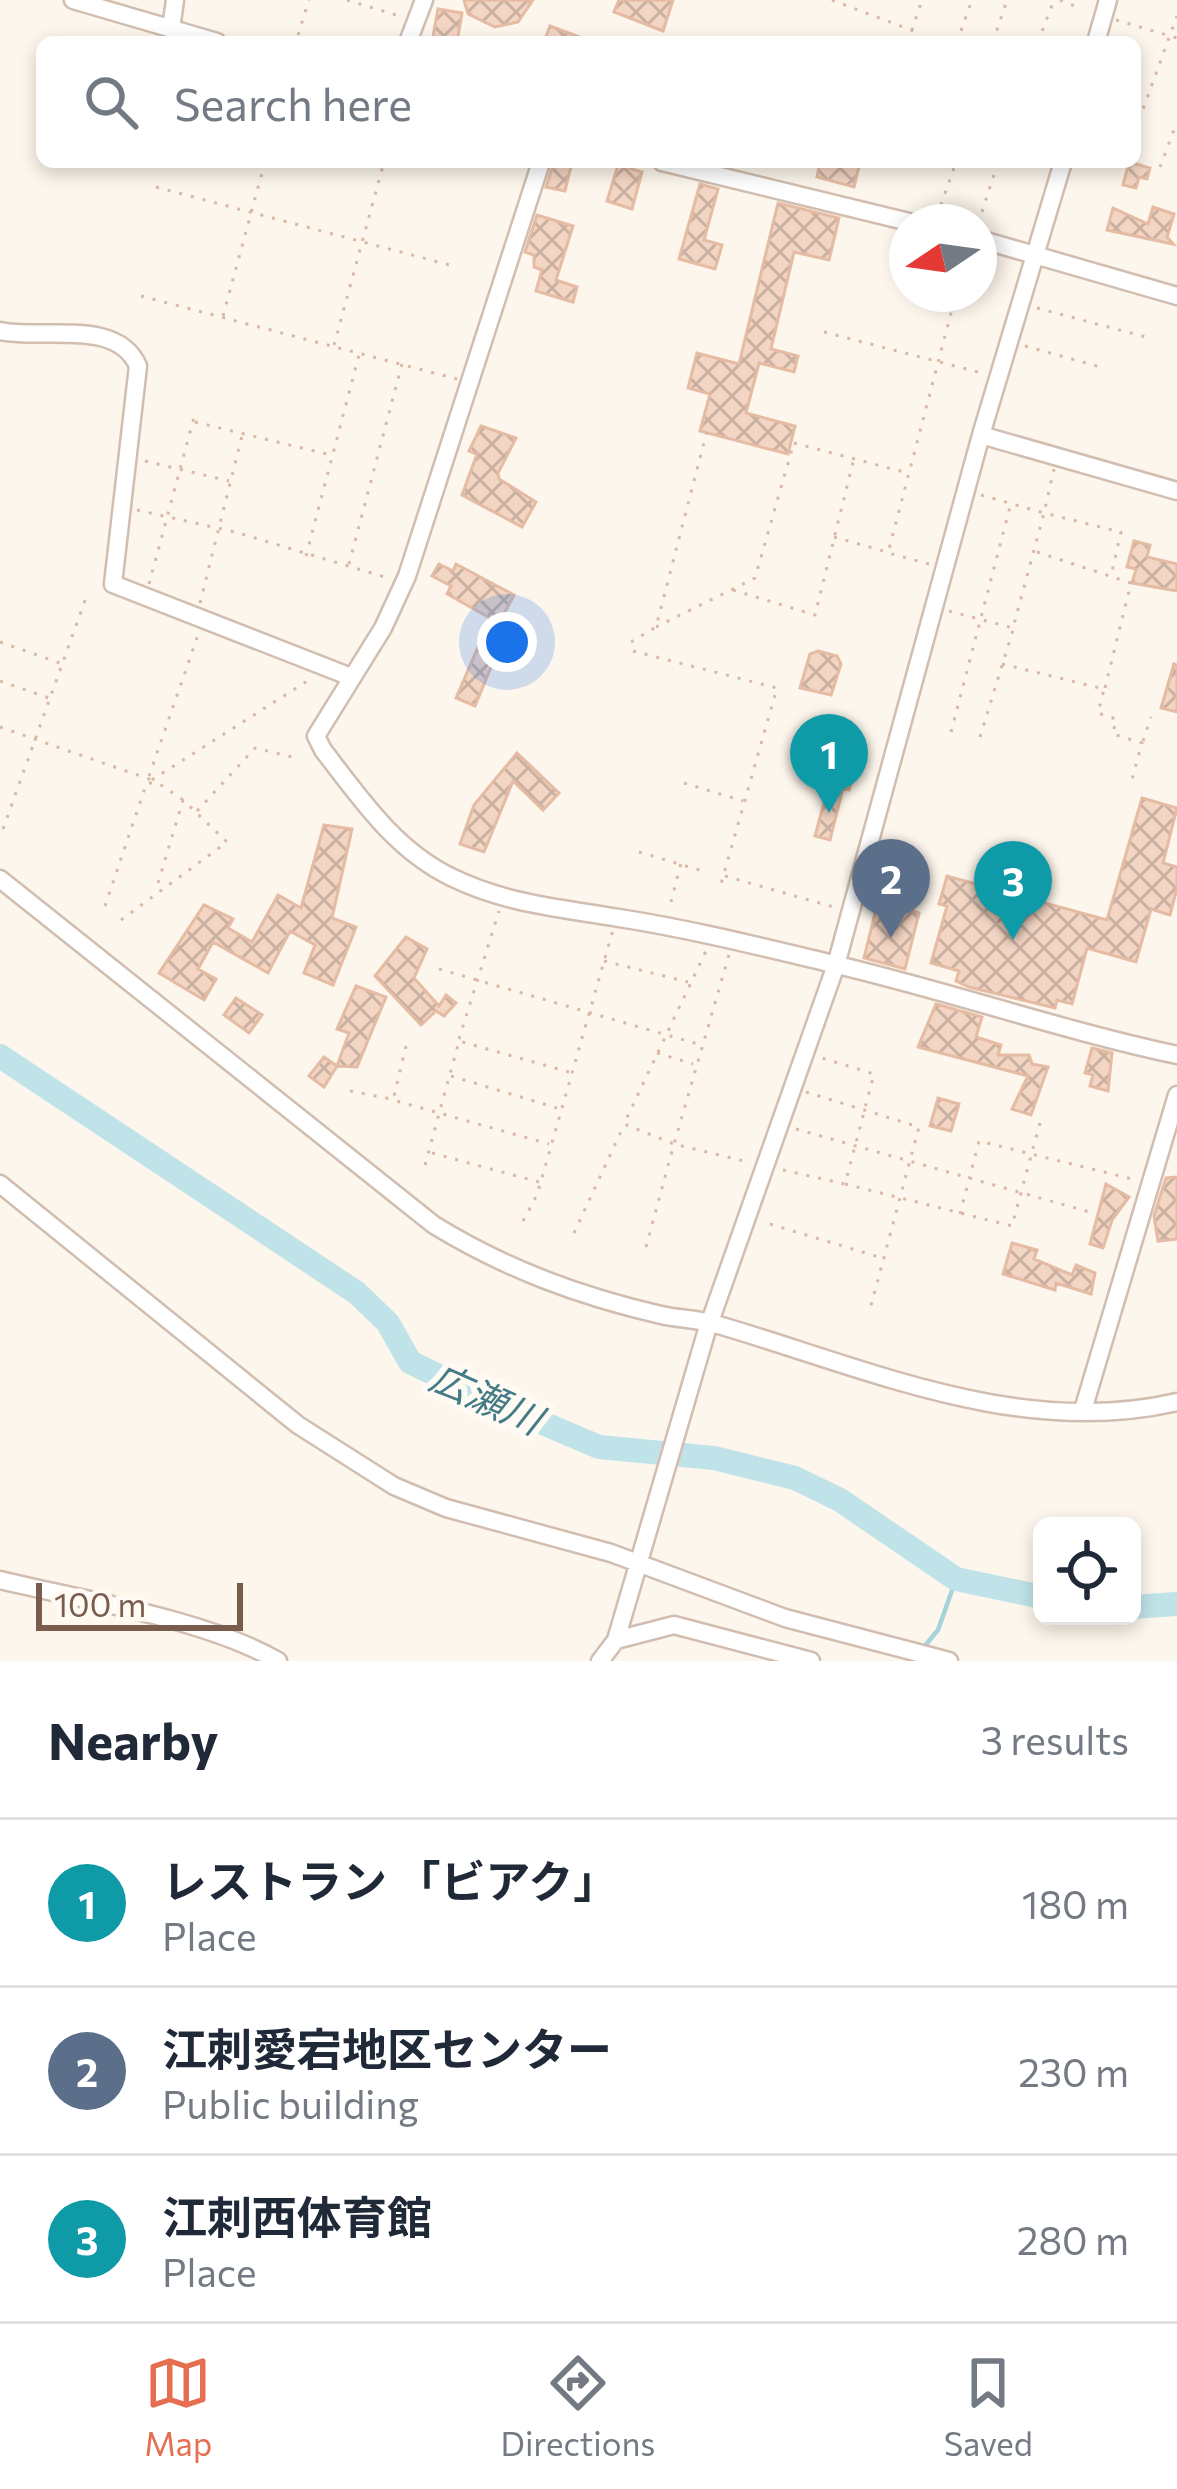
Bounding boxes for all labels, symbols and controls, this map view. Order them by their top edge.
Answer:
search box [36,36,1141,168]
icon: search [78,69,144,135]
text: Search here [174,75,412,130]
north arrow [889,204,997,312]
your location [477,612,537,672]
pin: 1 [790,714,868,813]
pin: 2 [852,839,930,938]
pin: 3 [974,841,1052,940]
water label: 広瀬川 [424,1351,554,1444]
map controls [1033,1517,1141,1625]
button: locate [1033,1517,1141,1625]
scale bar [36,1577,243,1630]
text: 100 m [54,1583,146,1624]
text: Nearby [48,1708,218,1771]
text: 3 results [981,1715,1129,1763]
text: レストラン 「ビアク」 [162,1852,618,1907]
text: 1 [78,1879,96,1927]
text: 180 m [1022,1879,1129,1927]
text: Place [162,1911,257,1959]
text: 江刺愛宕地区センター [162,2020,612,2075]
text: 2 [76,2047,98,2095]
text: 230 m [1018,2047,1129,2095]
text: Public building [162,2079,419,2127]
text: 江刺西体育館 [162,2188,432,2243]
text: 3 [76,2215,98,2263]
text: 280 m [1017,2215,1129,2263]
text: Place [162,2247,257,2295]
tab: Map [144,2350,212,2463]
tab: Directions [501,2350,655,2463]
tab: Saved [944,2350,1033,2463]

